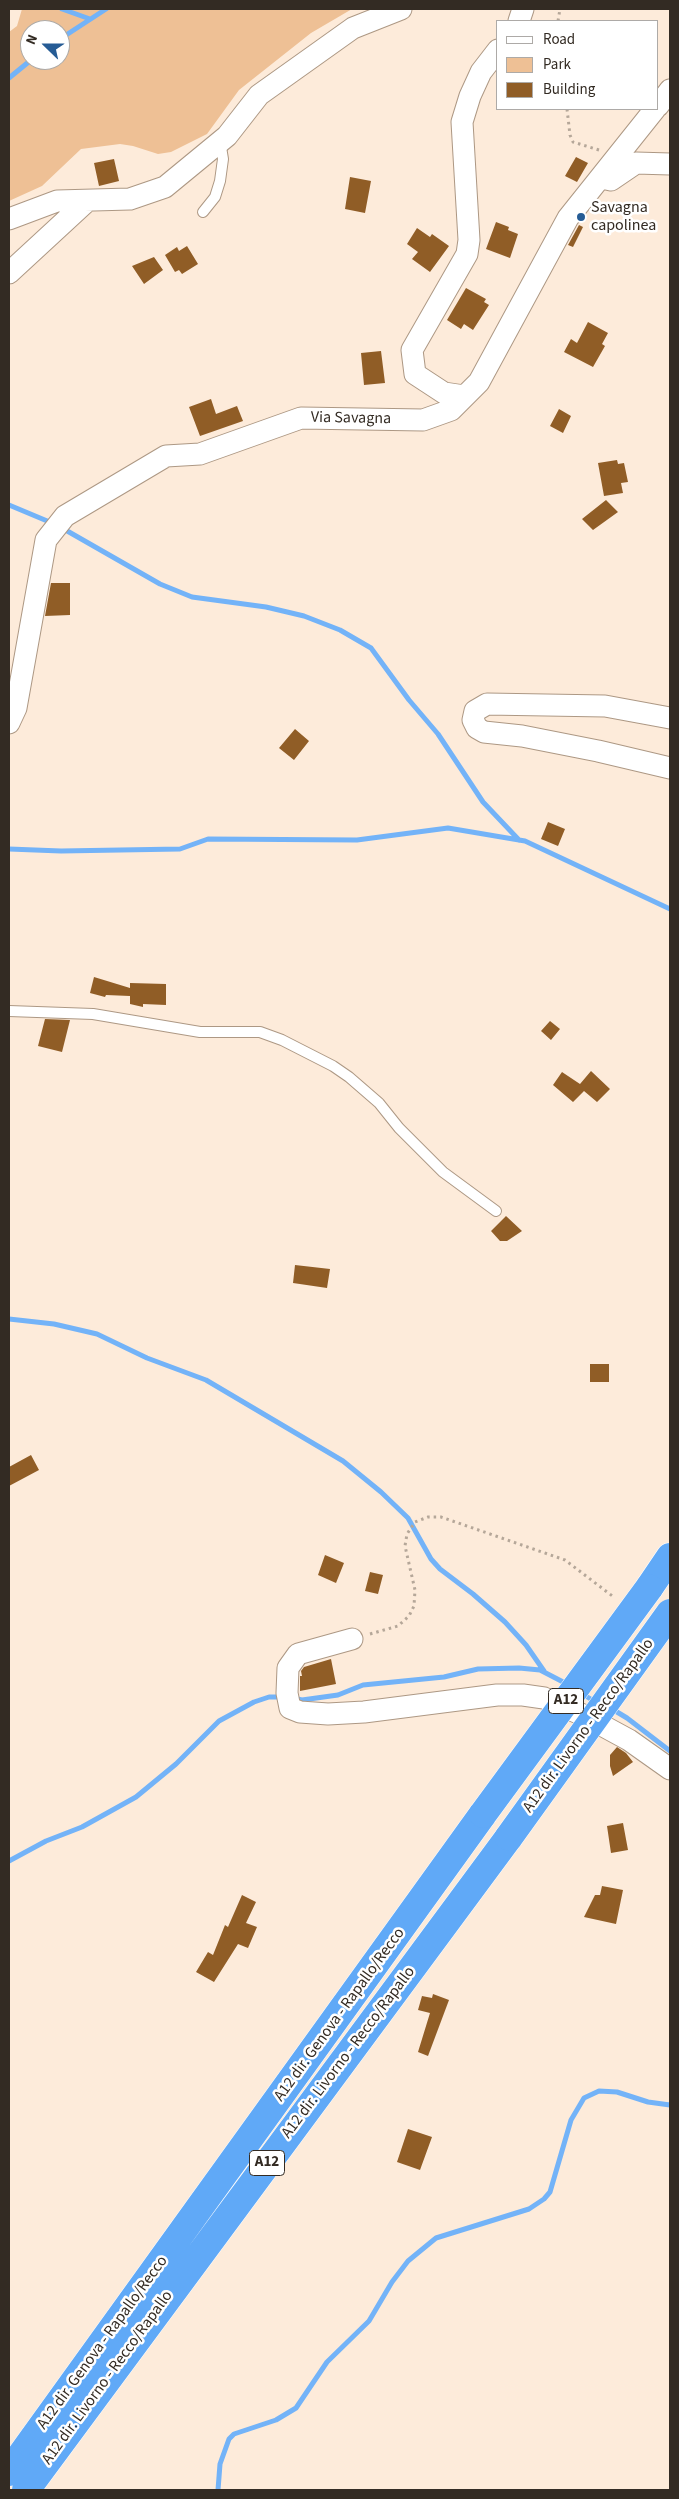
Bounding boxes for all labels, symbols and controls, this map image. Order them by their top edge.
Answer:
north arrow [20,20,70,70]
legend [497,20,659,110]
text: Road [543,29,575,50]
text: N [21,32,43,48]
text: Park [543,54,571,75]
text: Building [543,79,595,100]
place label: Savagna capolinea [591,198,656,236]
marker: Savagna capolinea [575,211,587,223]
street label: Via Savagna [311,409,391,429]
street label: A12 dir. Livorno - Recco/Rapallo [519,1635,659,1817]
road number: A12 [548,1688,584,1714]
street label: A12 dir. Genova - Rapallo/Recco [271,1924,409,2106]
street label: A12 dir. Livorno - Recco/Rapallo [278,1963,420,2143]
road number: A12 [250,2150,284,2176]
street label: A12 dir. Genova - Rapallo/Recco [34,2252,172,2434]
street label: A12 dir. Livorno - Recco/Rapallo [38,2287,178,2469]

